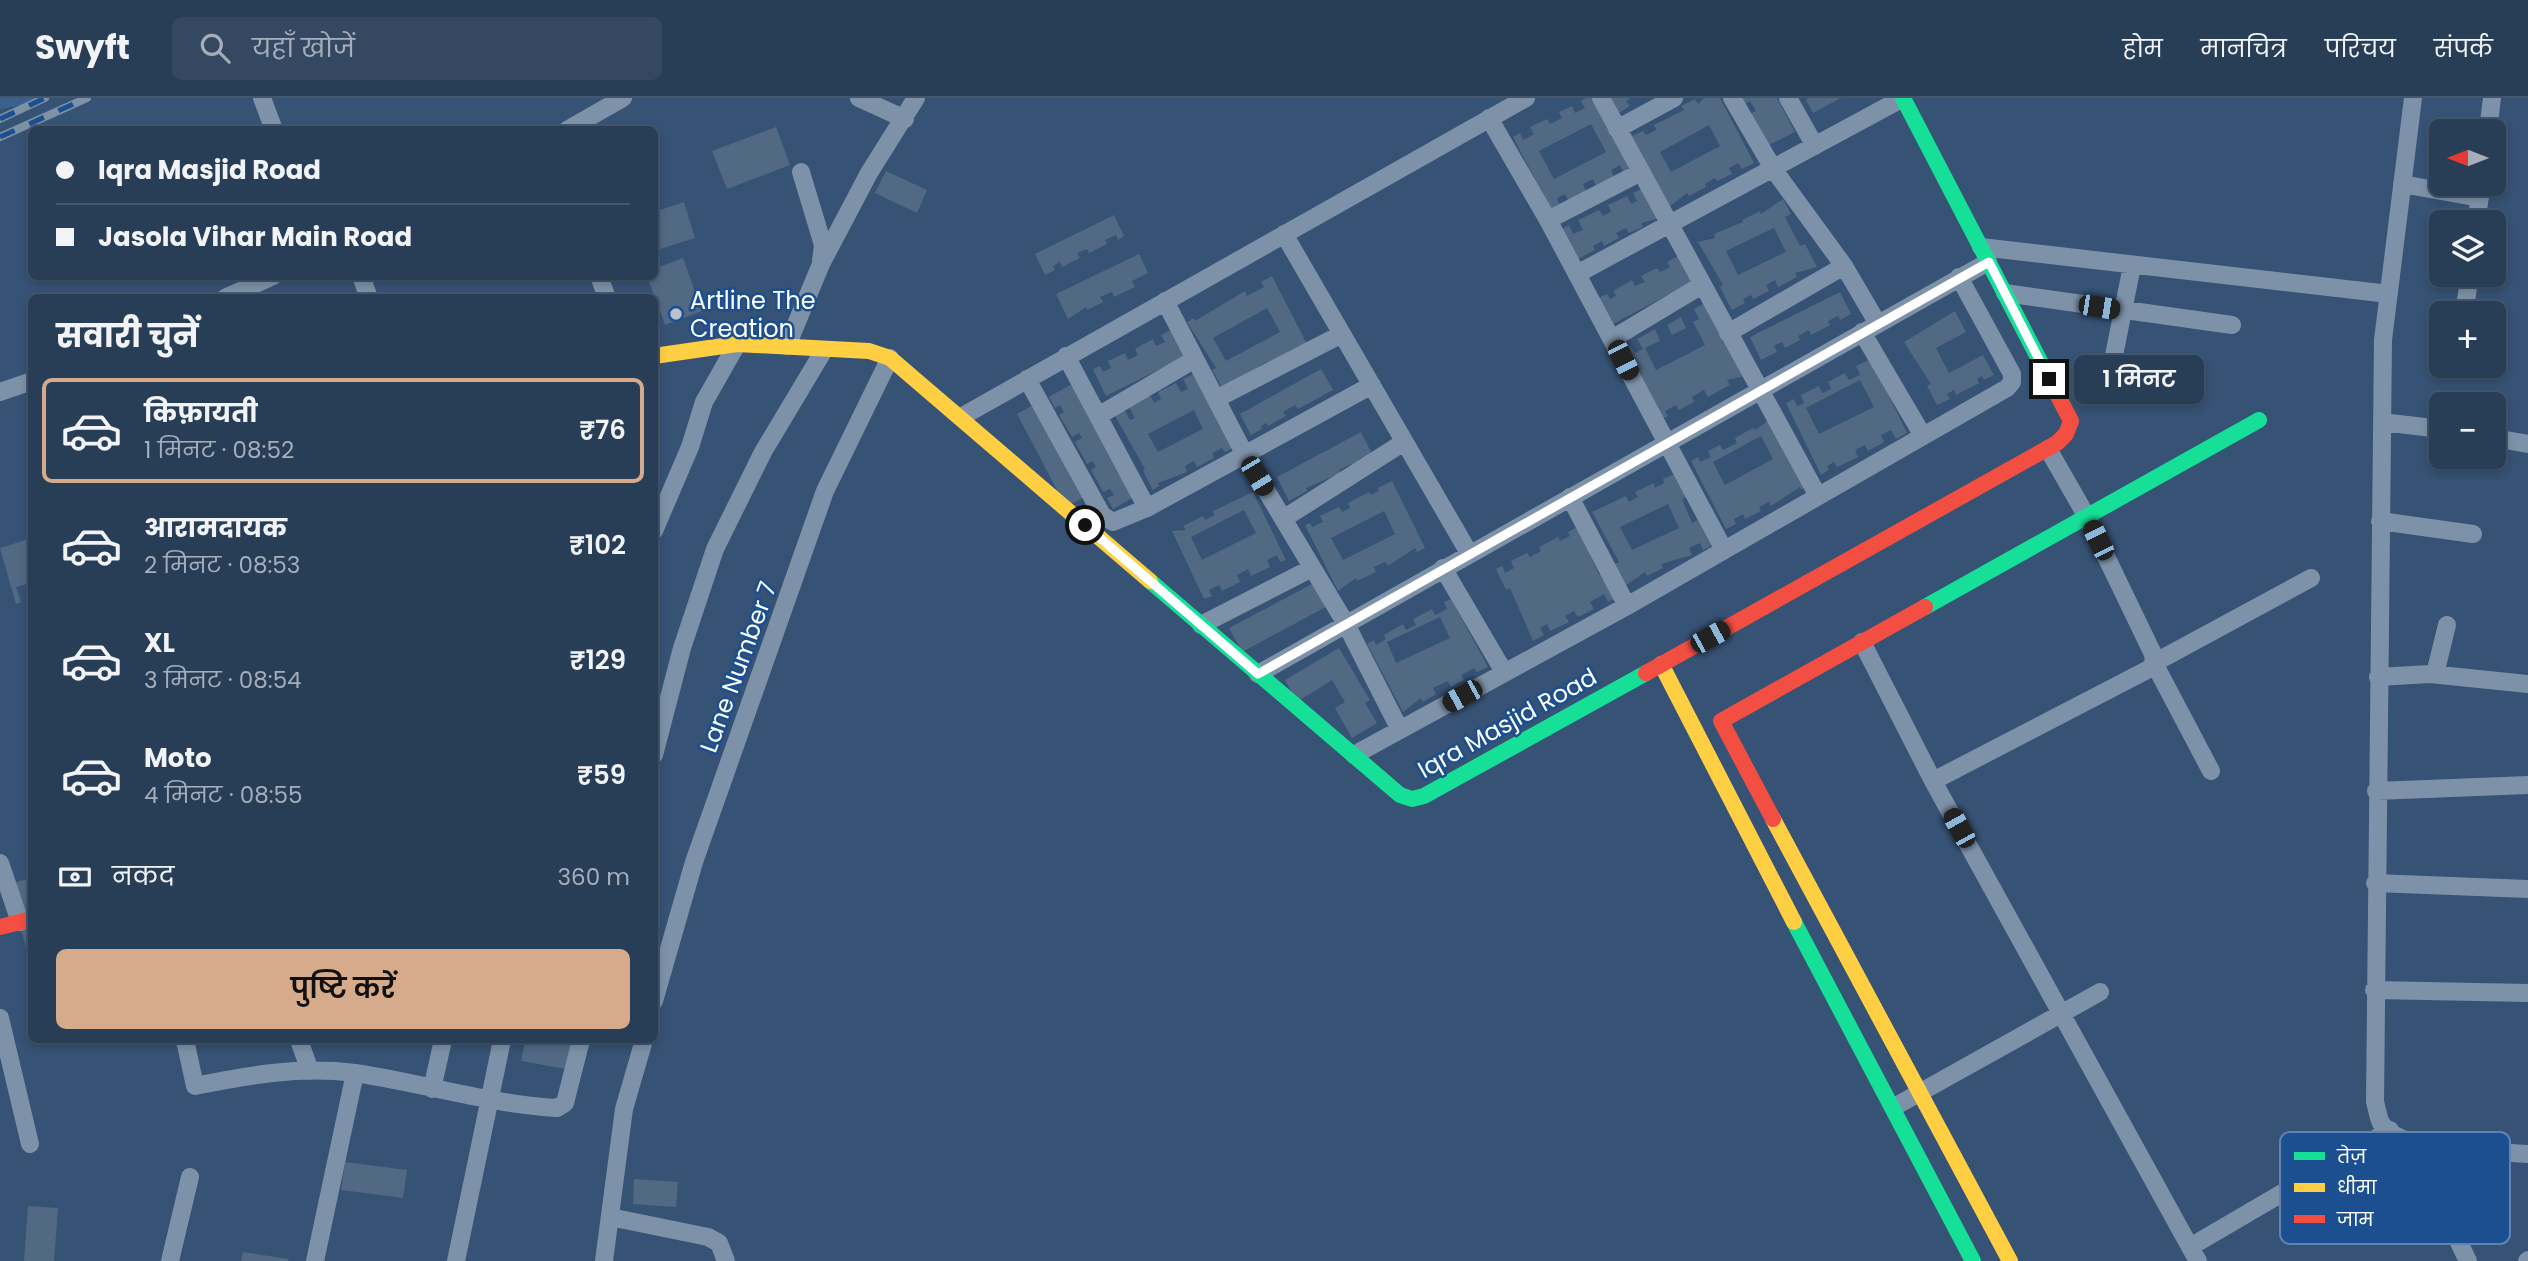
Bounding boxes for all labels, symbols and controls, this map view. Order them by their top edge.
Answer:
search box [172,17,662,80]
text: Swyft [35,24,130,71]
icon: search [196,29,234,67]
text: यहाँ खोजें [252,30,355,66]
text: होम [2123,32,2163,65]
text: मानचित्र [2201,32,2287,65]
text: परिचय [2325,32,2396,65]
text: संपर्क [2434,32,2493,65]
north arrow [2429,119,2506,196]
map controls [2429,119,2506,469]
text: Iqra Masjid Road [98,152,321,188]
button: layers [2429,210,2506,287]
text: Jasola Vihar Main Road [98,219,412,255]
place label: Artline The Creation [690,284,816,345]
car [2077,293,2122,321]
button: + [2429,301,2506,378]
marker: Artline The Creation [668,306,684,322]
text: सवारी चुनें [56,313,198,358]
car [1605,337,1642,383]
callout: 1 मिनट [2074,354,2203,404]
route end [2033,363,2065,395]
text: 1 मिनट [2102,363,2176,395]
button: − [2429,392,2506,469]
text: किफ़ायती [144,395,258,431]
icon: car [60,399,123,462]
text: ₹76 [579,412,626,448]
text: 1 मिनट · 08:52 [144,434,294,466]
car [1238,453,1277,499]
route start [1069,509,1101,541]
text: आरामदायक [144,510,287,546]
icon: car [60,514,123,577]
car [2080,517,2117,563]
text: ₹102 [569,527,626,563]
text: 2 मिनट · 08:53 [144,549,300,581]
street label: Lane Number 7 [692,577,784,757]
car [1687,618,1734,656]
text: XL [144,625,175,661]
icon: car [60,629,123,692]
text: ₹129 [570,642,626,678]
street label: Iqra Masjid Road [1412,660,1602,786]
text: 3 मिनट · 08:54 [144,664,302,696]
car [1439,677,1486,715]
text: Moto [144,740,212,776]
icon: car [60,744,123,807]
text: ₹59 [577,757,626,793]
text: 4 मिनट · 08:55 [144,779,302,811]
car [1940,805,1979,851]
icon: cash [56,858,94,896]
text: नकद [112,858,174,894]
text: 360 m [558,861,630,893]
button: पुष्टि करें [56,949,630,1029]
legend [2280,1132,2510,1244]
text: तेज़ [2336,1143,2367,1170]
text: धीमा [2337,1174,2378,1201]
text: जाम [2336,1206,2375,1233]

